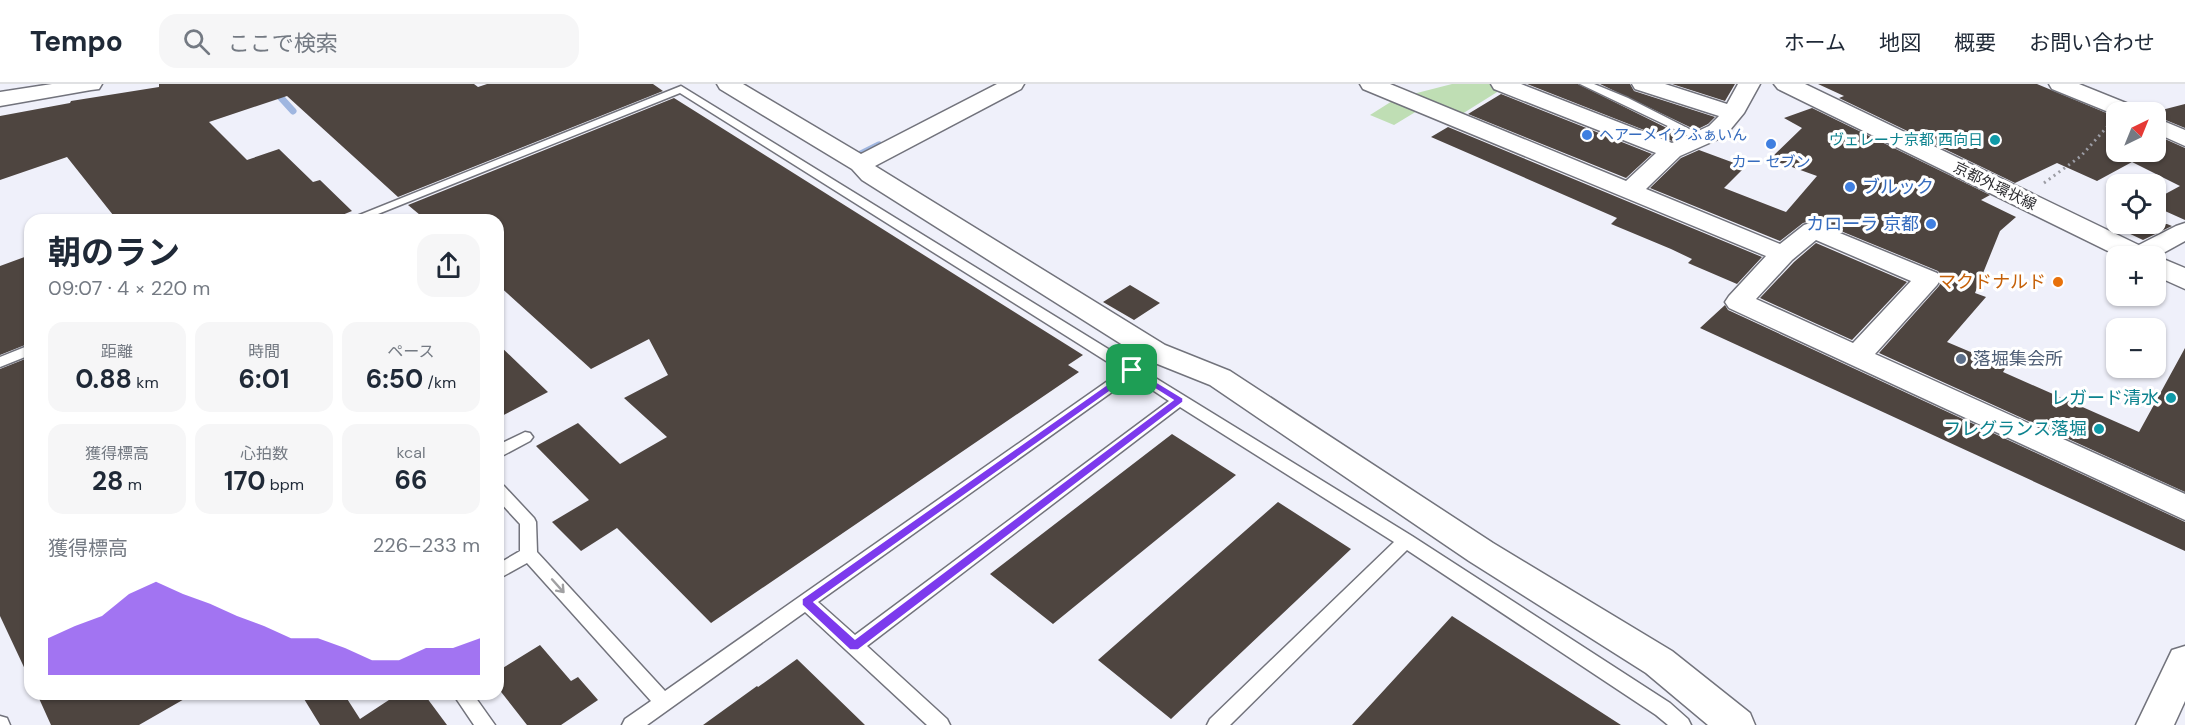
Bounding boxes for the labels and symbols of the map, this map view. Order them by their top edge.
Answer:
north arrow [2106,102,2166,162]
place label: ヘアーメイクふぁいん [1599,125,1747,145]
marker: ヘアーメイクふぁいん [1580,128,1594,142]
place label: ヴェレーナ京都 西向日 [1829,130,1983,150]
marker: ヴェレーナ京都 西向日 [1988,133,2002,147]
marker: カー セブン [1764,137,1778,151]
place label: カー セブン [1732,152,1811,172]
street label: 京都外環状線 [1950,157,2040,215]
place label: ブルック [1862,175,1934,199]
marker: ブルック [1843,180,1857,194]
place label: カローラ 京都 [1806,212,1919,236]
marker: カローラ 京都 [1924,217,1938,231]
place label: マクドナルド [1938,270,2046,294]
marker: マクドナルド [2051,275,2065,289]
pin [1106,344,1157,395]
place label: 落堀集会所 [1973,347,2063,371]
marker: 落堀集会所 [1954,352,1968,366]
place label: レガード清水 [2051,386,2159,410]
marker: レガード清水 [2164,391,2178,405]
place label: フレグランス落堀 [1943,417,2087,441]
marker: フレグランス落堀 [2092,422,2106,436]
one-way arrow [551,579,565,594]

